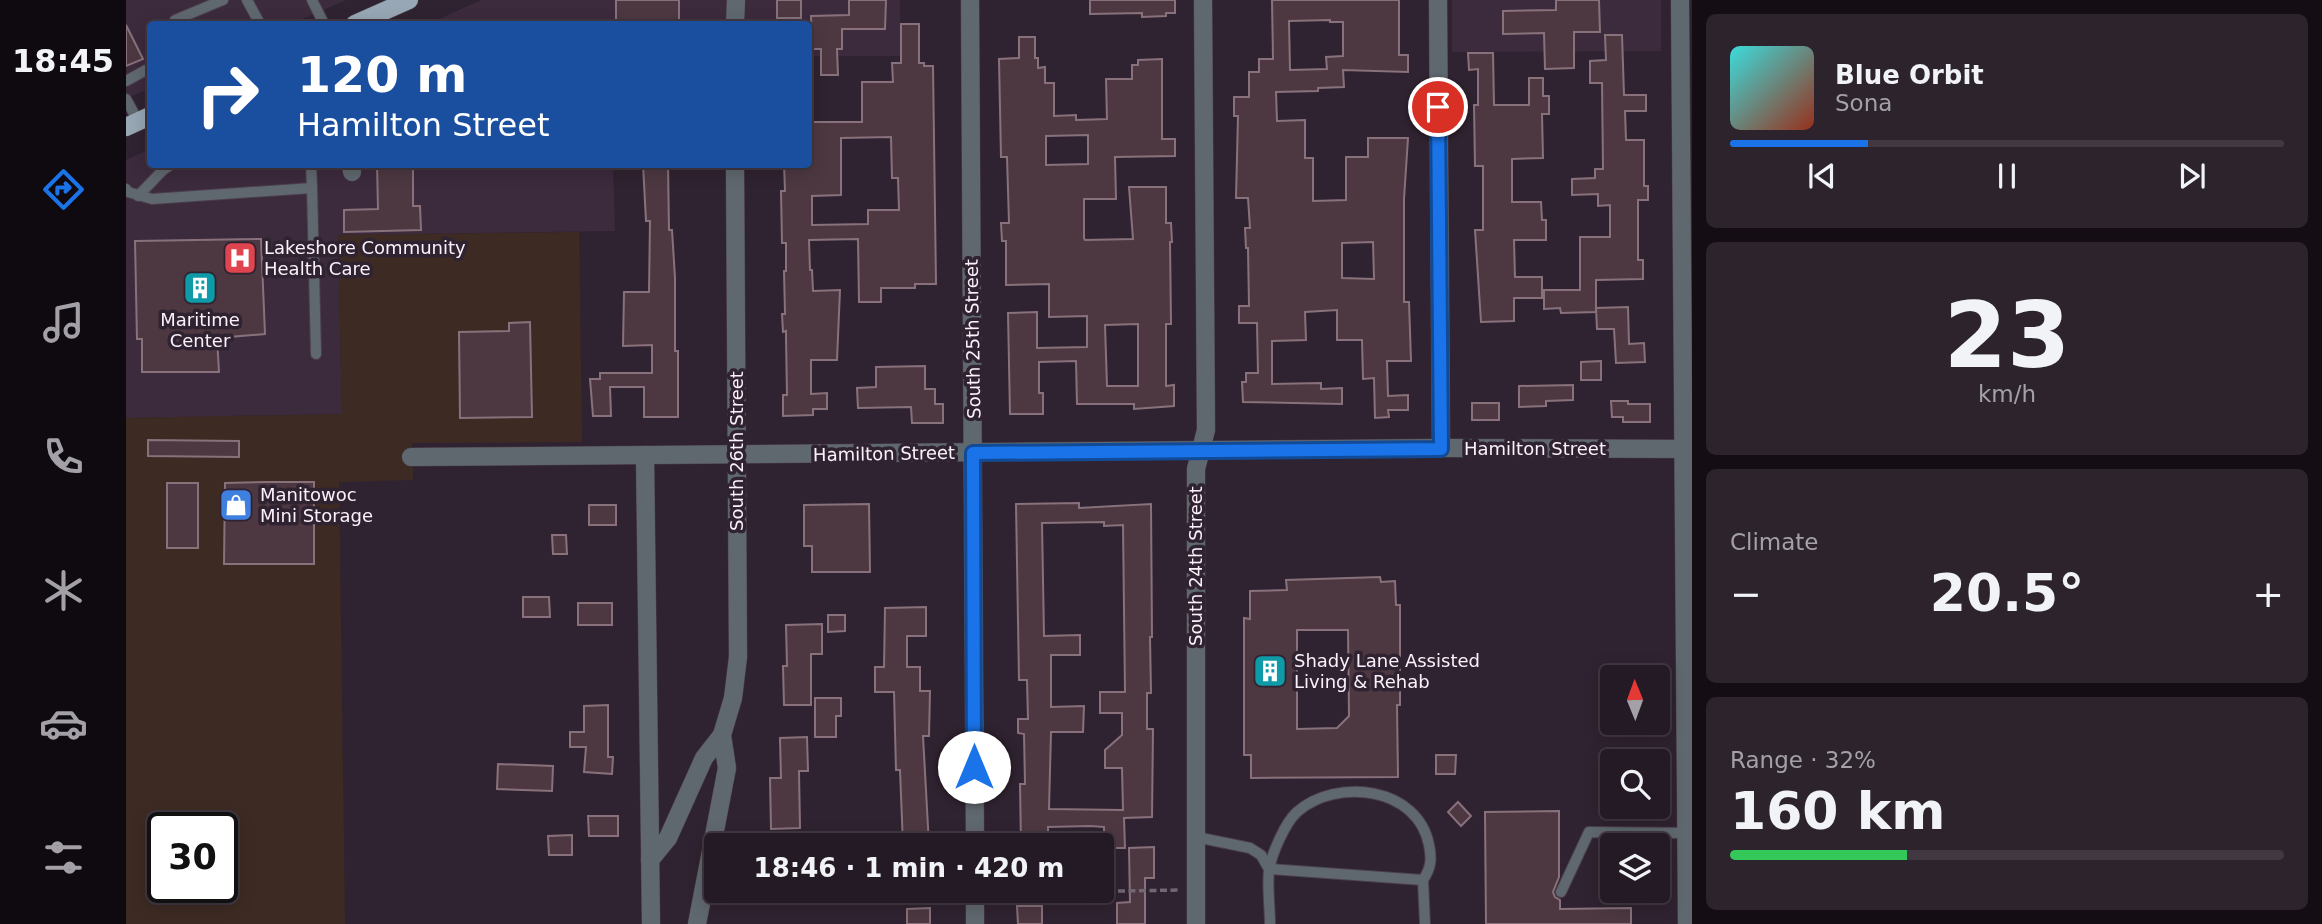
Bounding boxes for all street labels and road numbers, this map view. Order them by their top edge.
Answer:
street label: South 25th Street [961,259,984,419]
street label: South 26th Street [726,371,747,531]
street label: Hamilton Street [1464,438,1606,459]
street label: Hamilton Street [813,442,955,465]
street label: South 24th Street [1185,486,1206,646]

